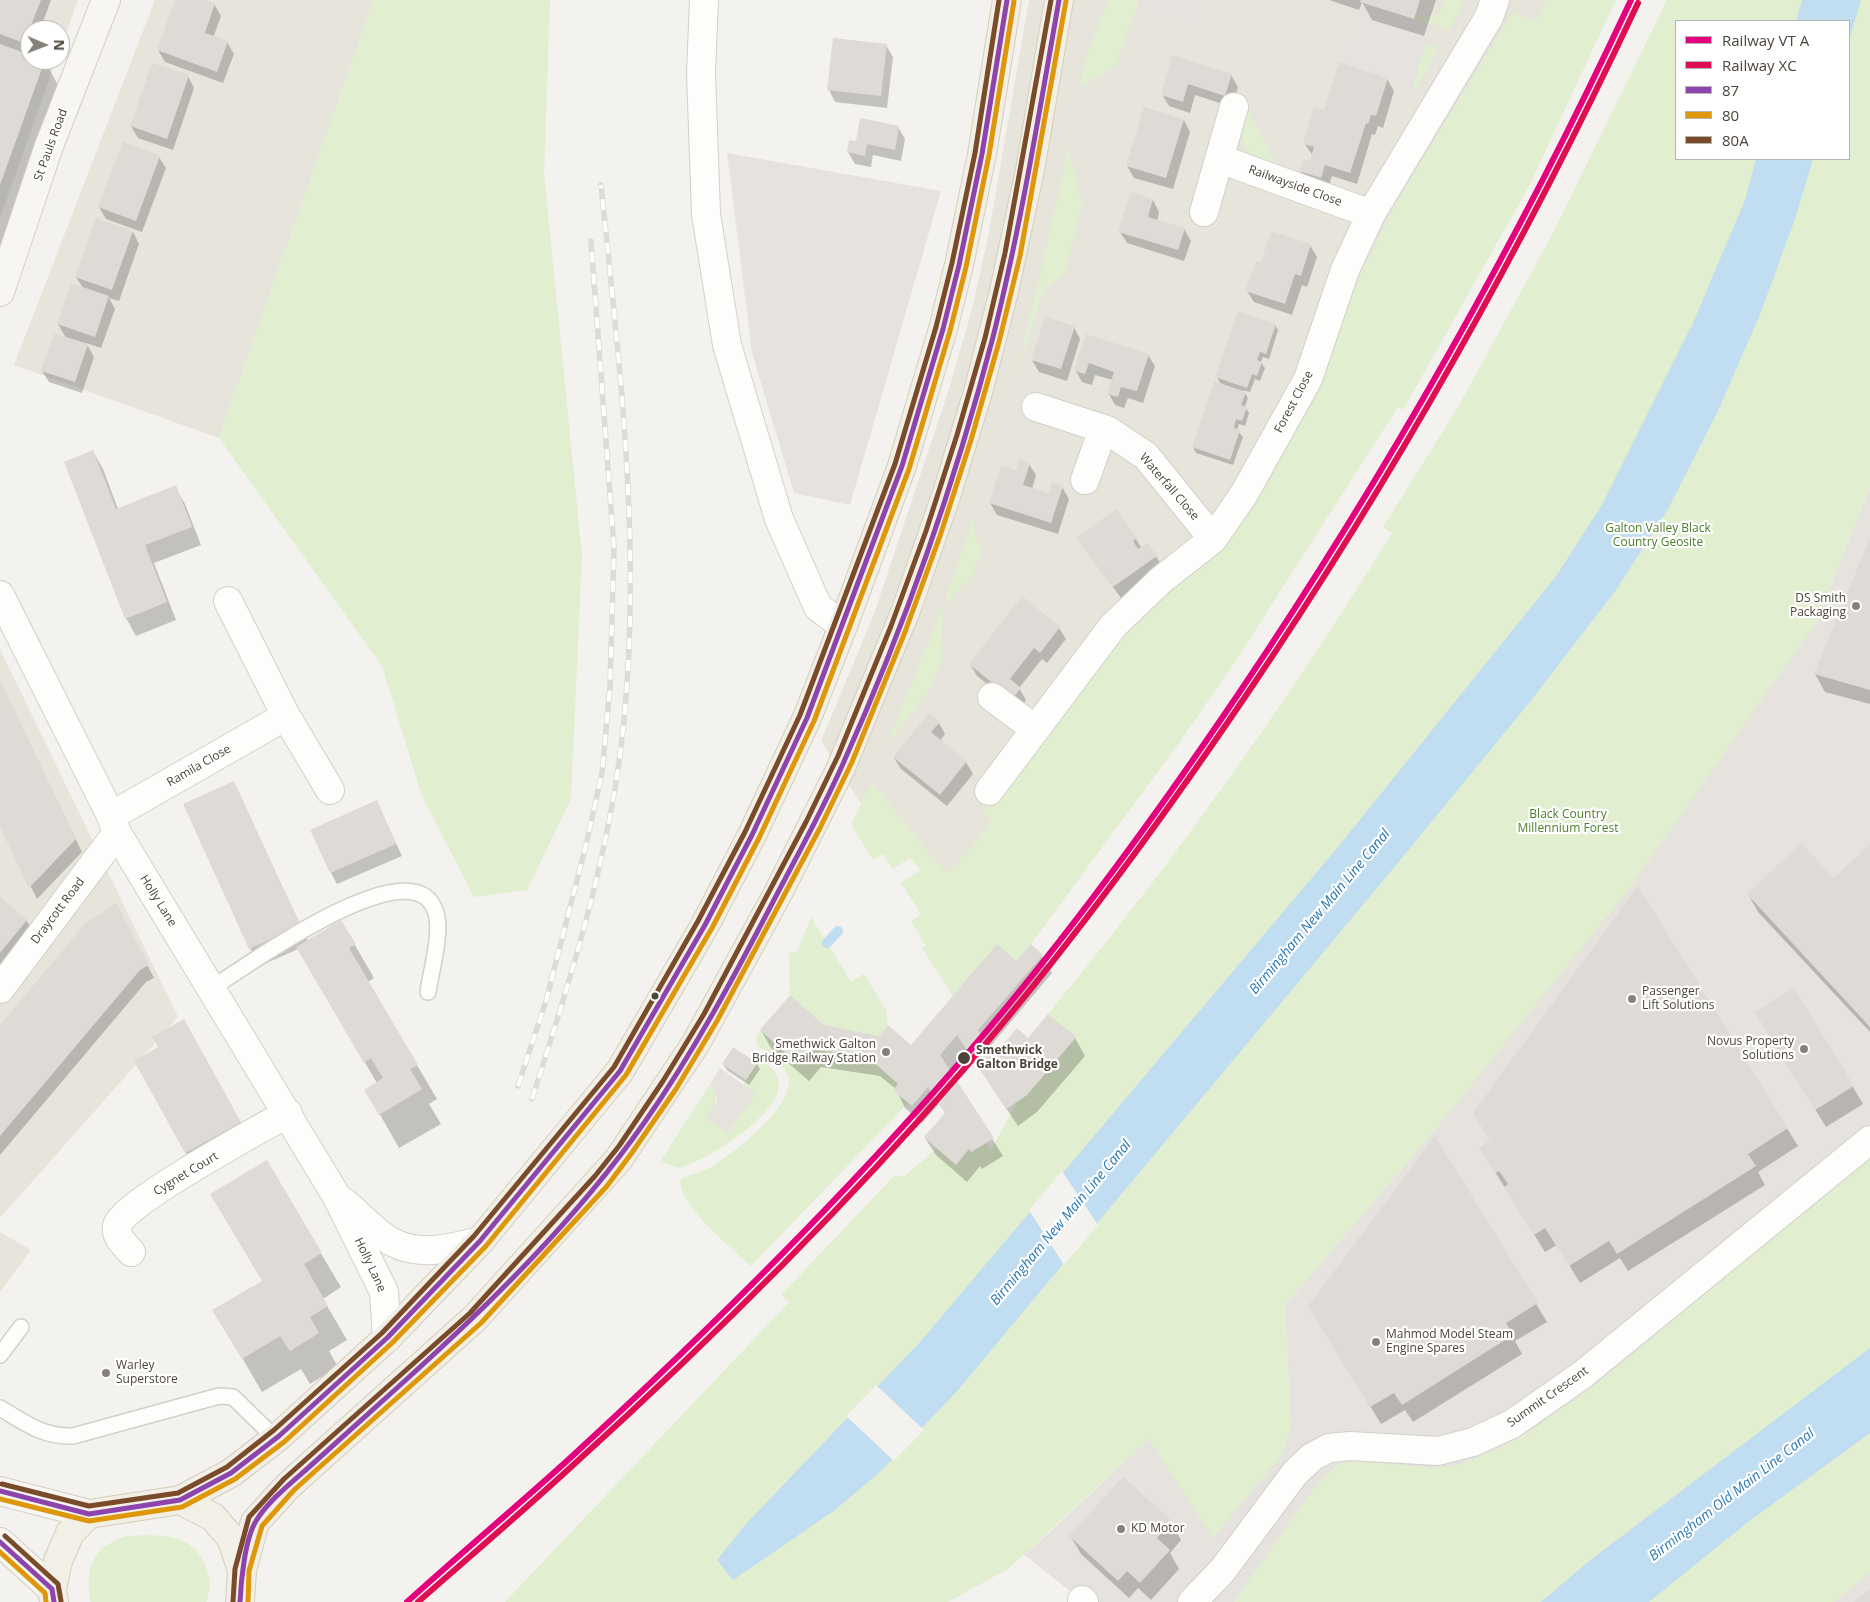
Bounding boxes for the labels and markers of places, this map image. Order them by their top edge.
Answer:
place label: DS Smith Packaging [1790,592,1846,620]
marker: DS Smith Packaging [1850,600,1862,612]
place label: Passenger Lift Solutions [1642,985,1715,1013]
unlabelled marker [650,991,660,1001]
marker: Passenger Lift Solutions [1626,993,1638,1005]
place label: Novus Property Solutions [1707,1035,1794,1063]
place label: Smethwick Galton Bridge Railway Station [752,1038,876,1066]
marker: Novus Property Solutions [1798,1043,1810,1055]
place label: Smethwick Galton Bridge [976,1044,1058,1072]
marker: Smethwick Galton Bridge Railway Station [880,1046,892,1058]
marker: Smethwick Galton Bridge [956,1050,972,1066]
place label: Mahmod Model Steam Engine Spares [1386,1328,1513,1356]
marker: Mahmod Model Steam Engine Spares [1370,1336,1382,1348]
place label: Warley Superstore [116,1359,178,1387]
marker: Warley Superstore [100,1367,112,1379]
place label: KD Motor [1131,1522,1185,1536]
marker: KD Motor [1115,1523,1127,1535]

